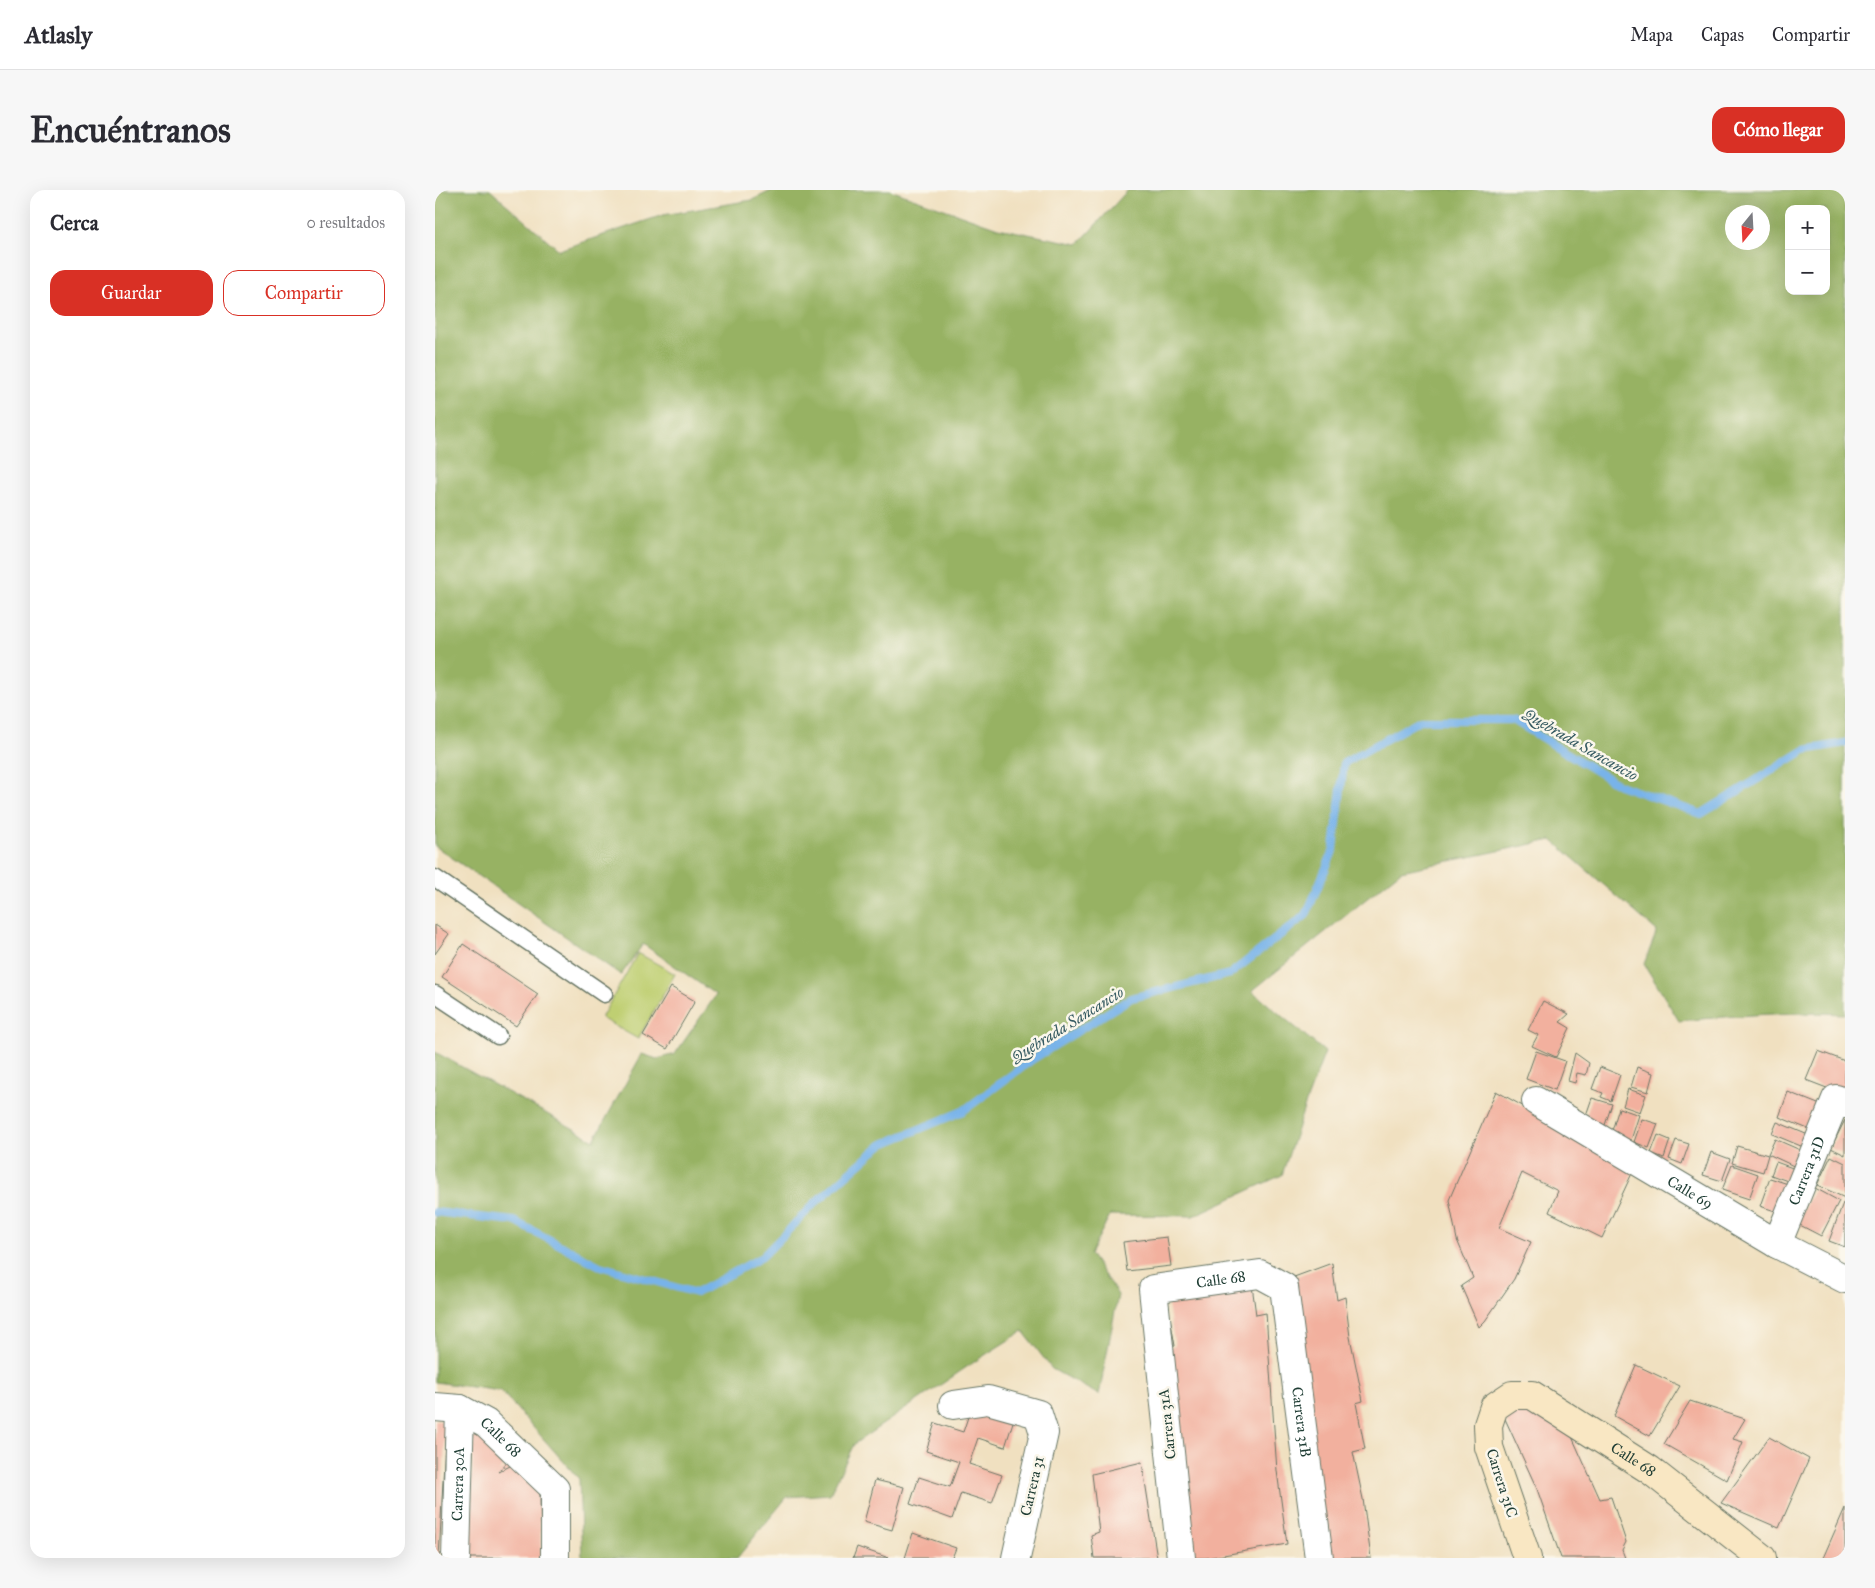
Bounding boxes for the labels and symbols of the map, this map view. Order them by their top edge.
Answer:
north arrow [1725,205,1770,250]
water label: Quebrada Sancancio [1519,703,1641,785]
water label: Quebrada Sancancio [1007,982,1127,1067]
street label: Carrera 31D [1785,1133,1829,1208]
street label: Calle 69 [1664,1172,1716,1213]
street label: Calle 68 [1195,1267,1247,1292]
street label: Carrera 31B [1288,1386,1315,1458]
street label: Carrera 31A [1154,1388,1180,1460]
street label: Calle 68 [477,1413,525,1461]
street label: Calle 68 [1607,1438,1660,1480]
street label: Carrera 31C [1482,1446,1522,1520]
street label: Carrera 30A [448,1447,468,1521]
street label: Carrera 31 [1016,1454,1048,1518]

